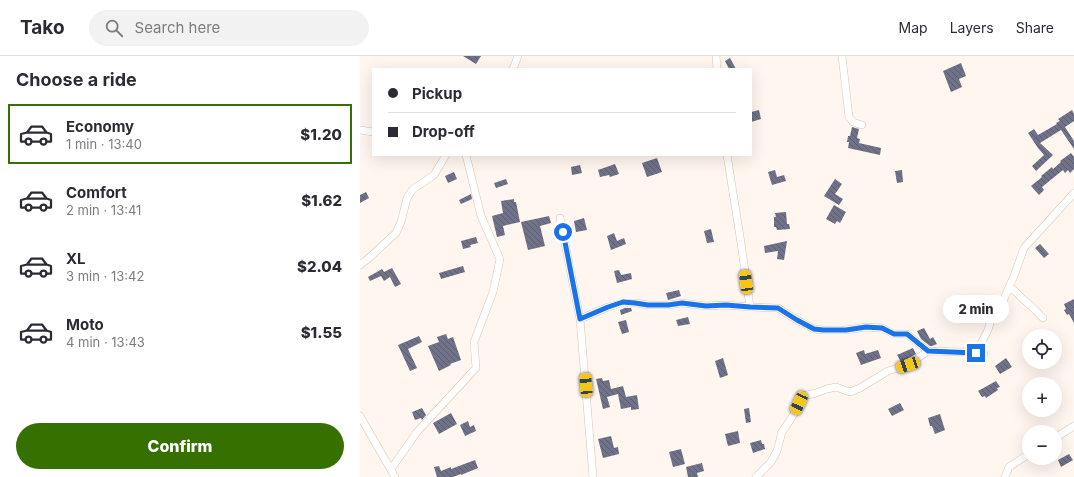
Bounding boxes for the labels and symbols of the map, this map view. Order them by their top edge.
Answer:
route start [554,223,572,241]
car [738,269,754,295]
callout: 2 min [943,295,1009,323]
route end [967,344,985,362]
car [895,356,921,374]
car [579,373,593,397]
car [788,390,810,416]

